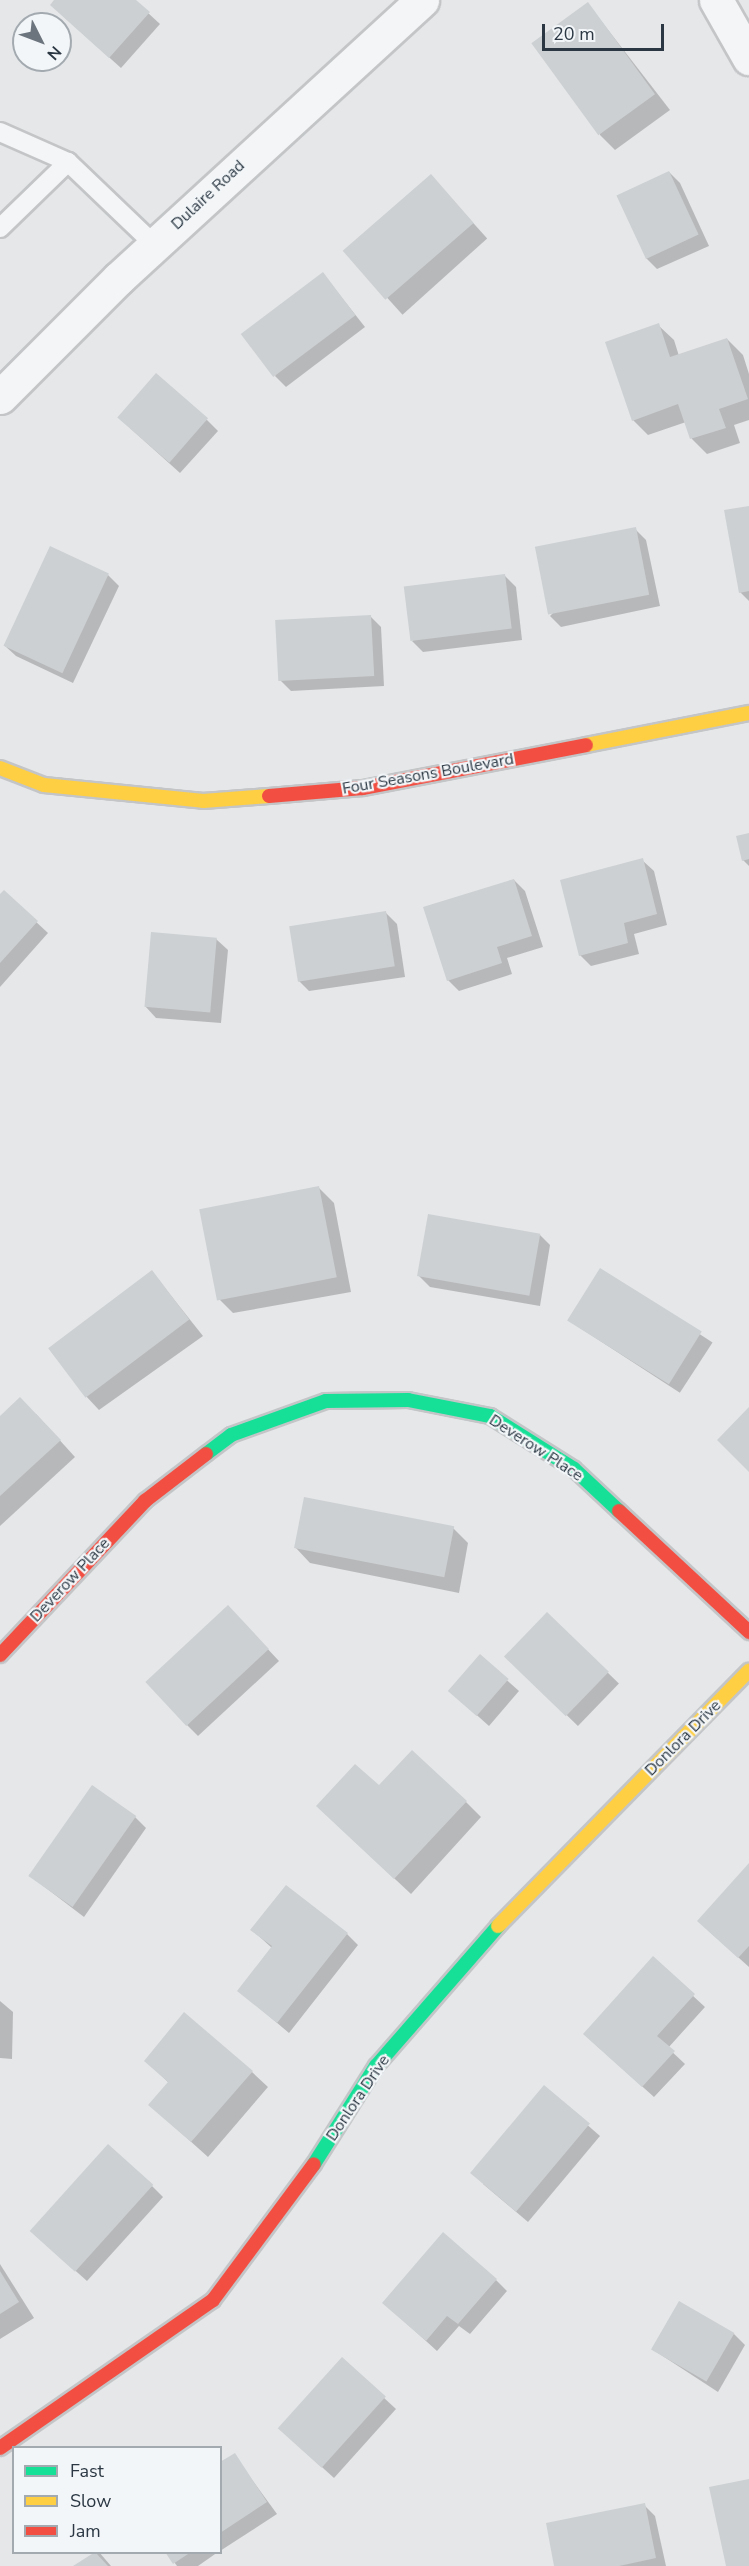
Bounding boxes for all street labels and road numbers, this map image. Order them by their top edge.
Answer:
street label: Dulaire Road [167,156,249,234]
street label: Four Seasons Boulevard [341,749,515,799]
street label: Deverow Place [485,1411,587,1485]
street label: Deverow Place [26,1534,114,1626]
street label: Donlora Drive [641,1696,725,1780]
street label: Donlora Drive [322,2051,394,2145]

